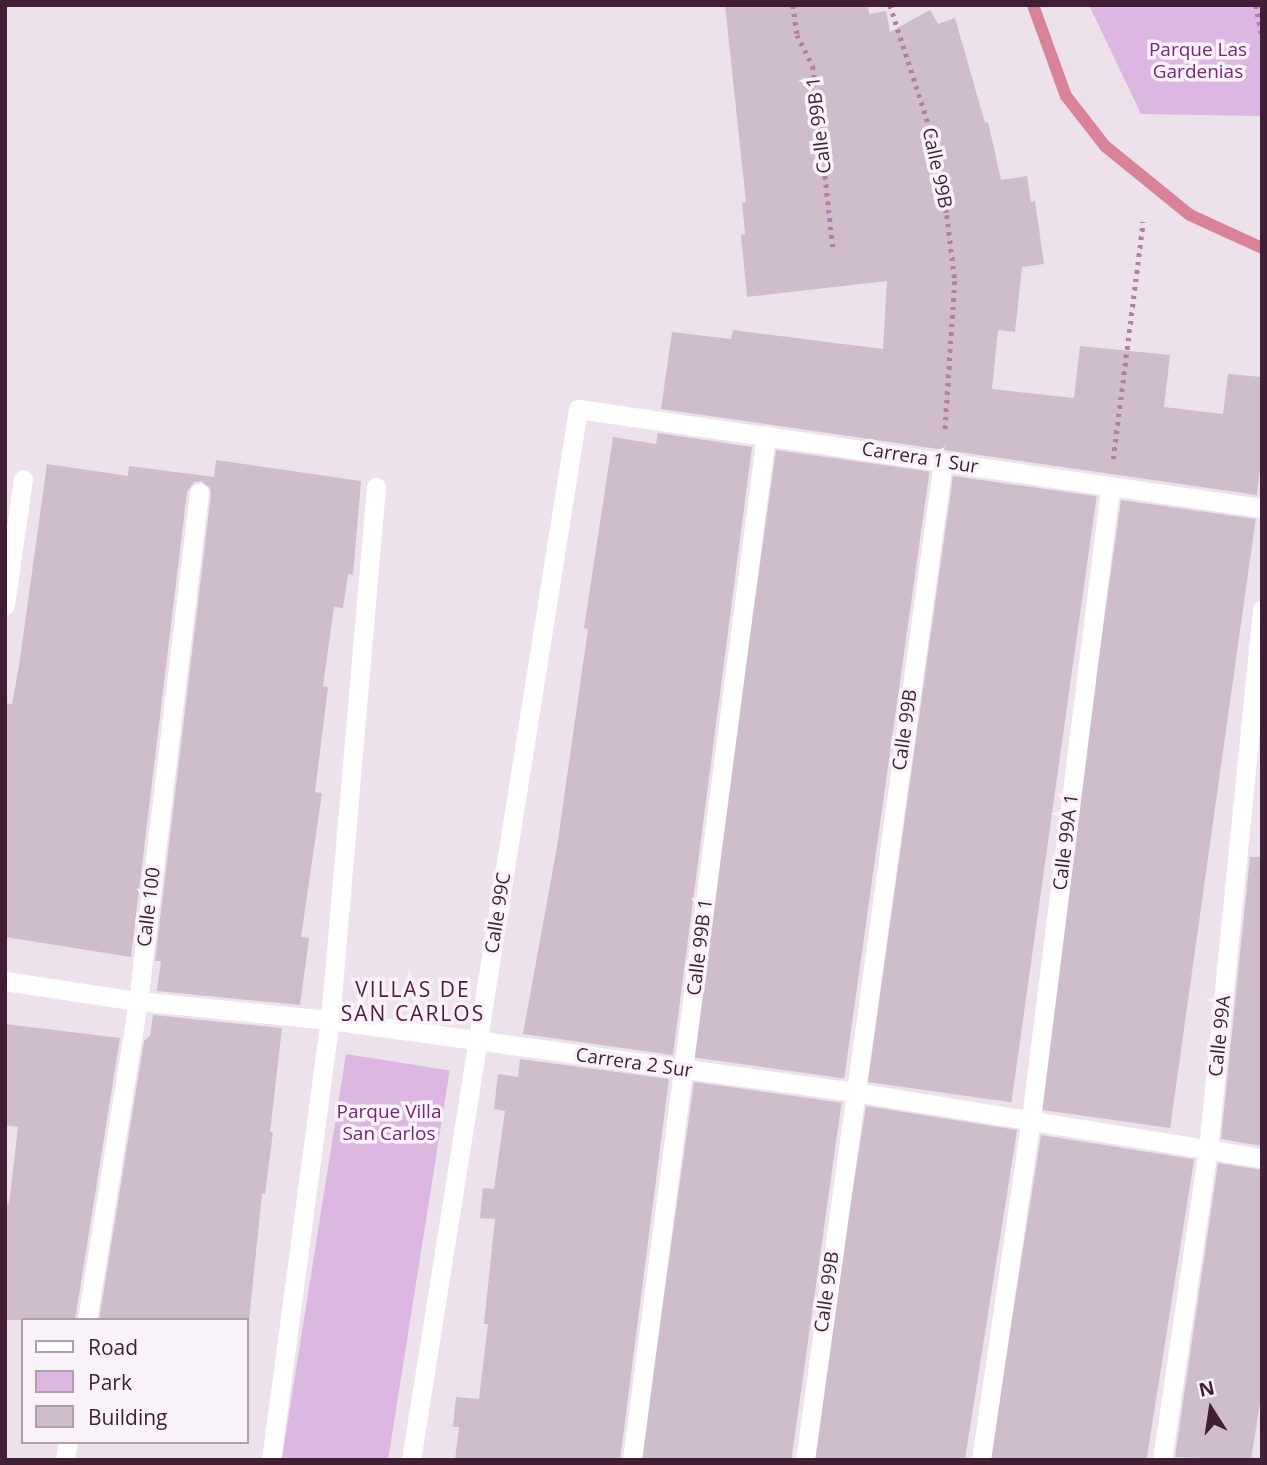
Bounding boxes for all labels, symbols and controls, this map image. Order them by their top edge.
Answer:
park label: Parque Las Gardenias [1149,39,1247,83]
street label: Calle 99B 1 [802,75,836,175]
street label: Calle 99B [917,126,957,210]
street label: Carrera 1 Sur [860,438,980,478]
street label: Calle 99B [888,688,922,772]
street label: Calle 99A 1 [1049,792,1083,892]
street label: Calle 100 [133,866,165,948]
street label: Calle 99C [480,871,516,955]
street label: Calle 99B 1 [683,897,717,997]
district label: VILLAS DE SAN CARLOS [342,976,484,1026]
street label: Calle 99A [1204,994,1236,1078]
street label: Carrera 2 Sur [574,1044,694,1082]
park label: Parque Villa San Carlos [337,1101,441,1145]
street label: Calle 99B [810,1250,844,1334]
legend [21,1318,248,1444]
text: Road [88,1333,138,1361]
text: Park [88,1368,132,1396]
north arrow [1176,1374,1246,1444]
text: N [1196,1374,1217,1403]
text: Building [88,1403,167,1431]

